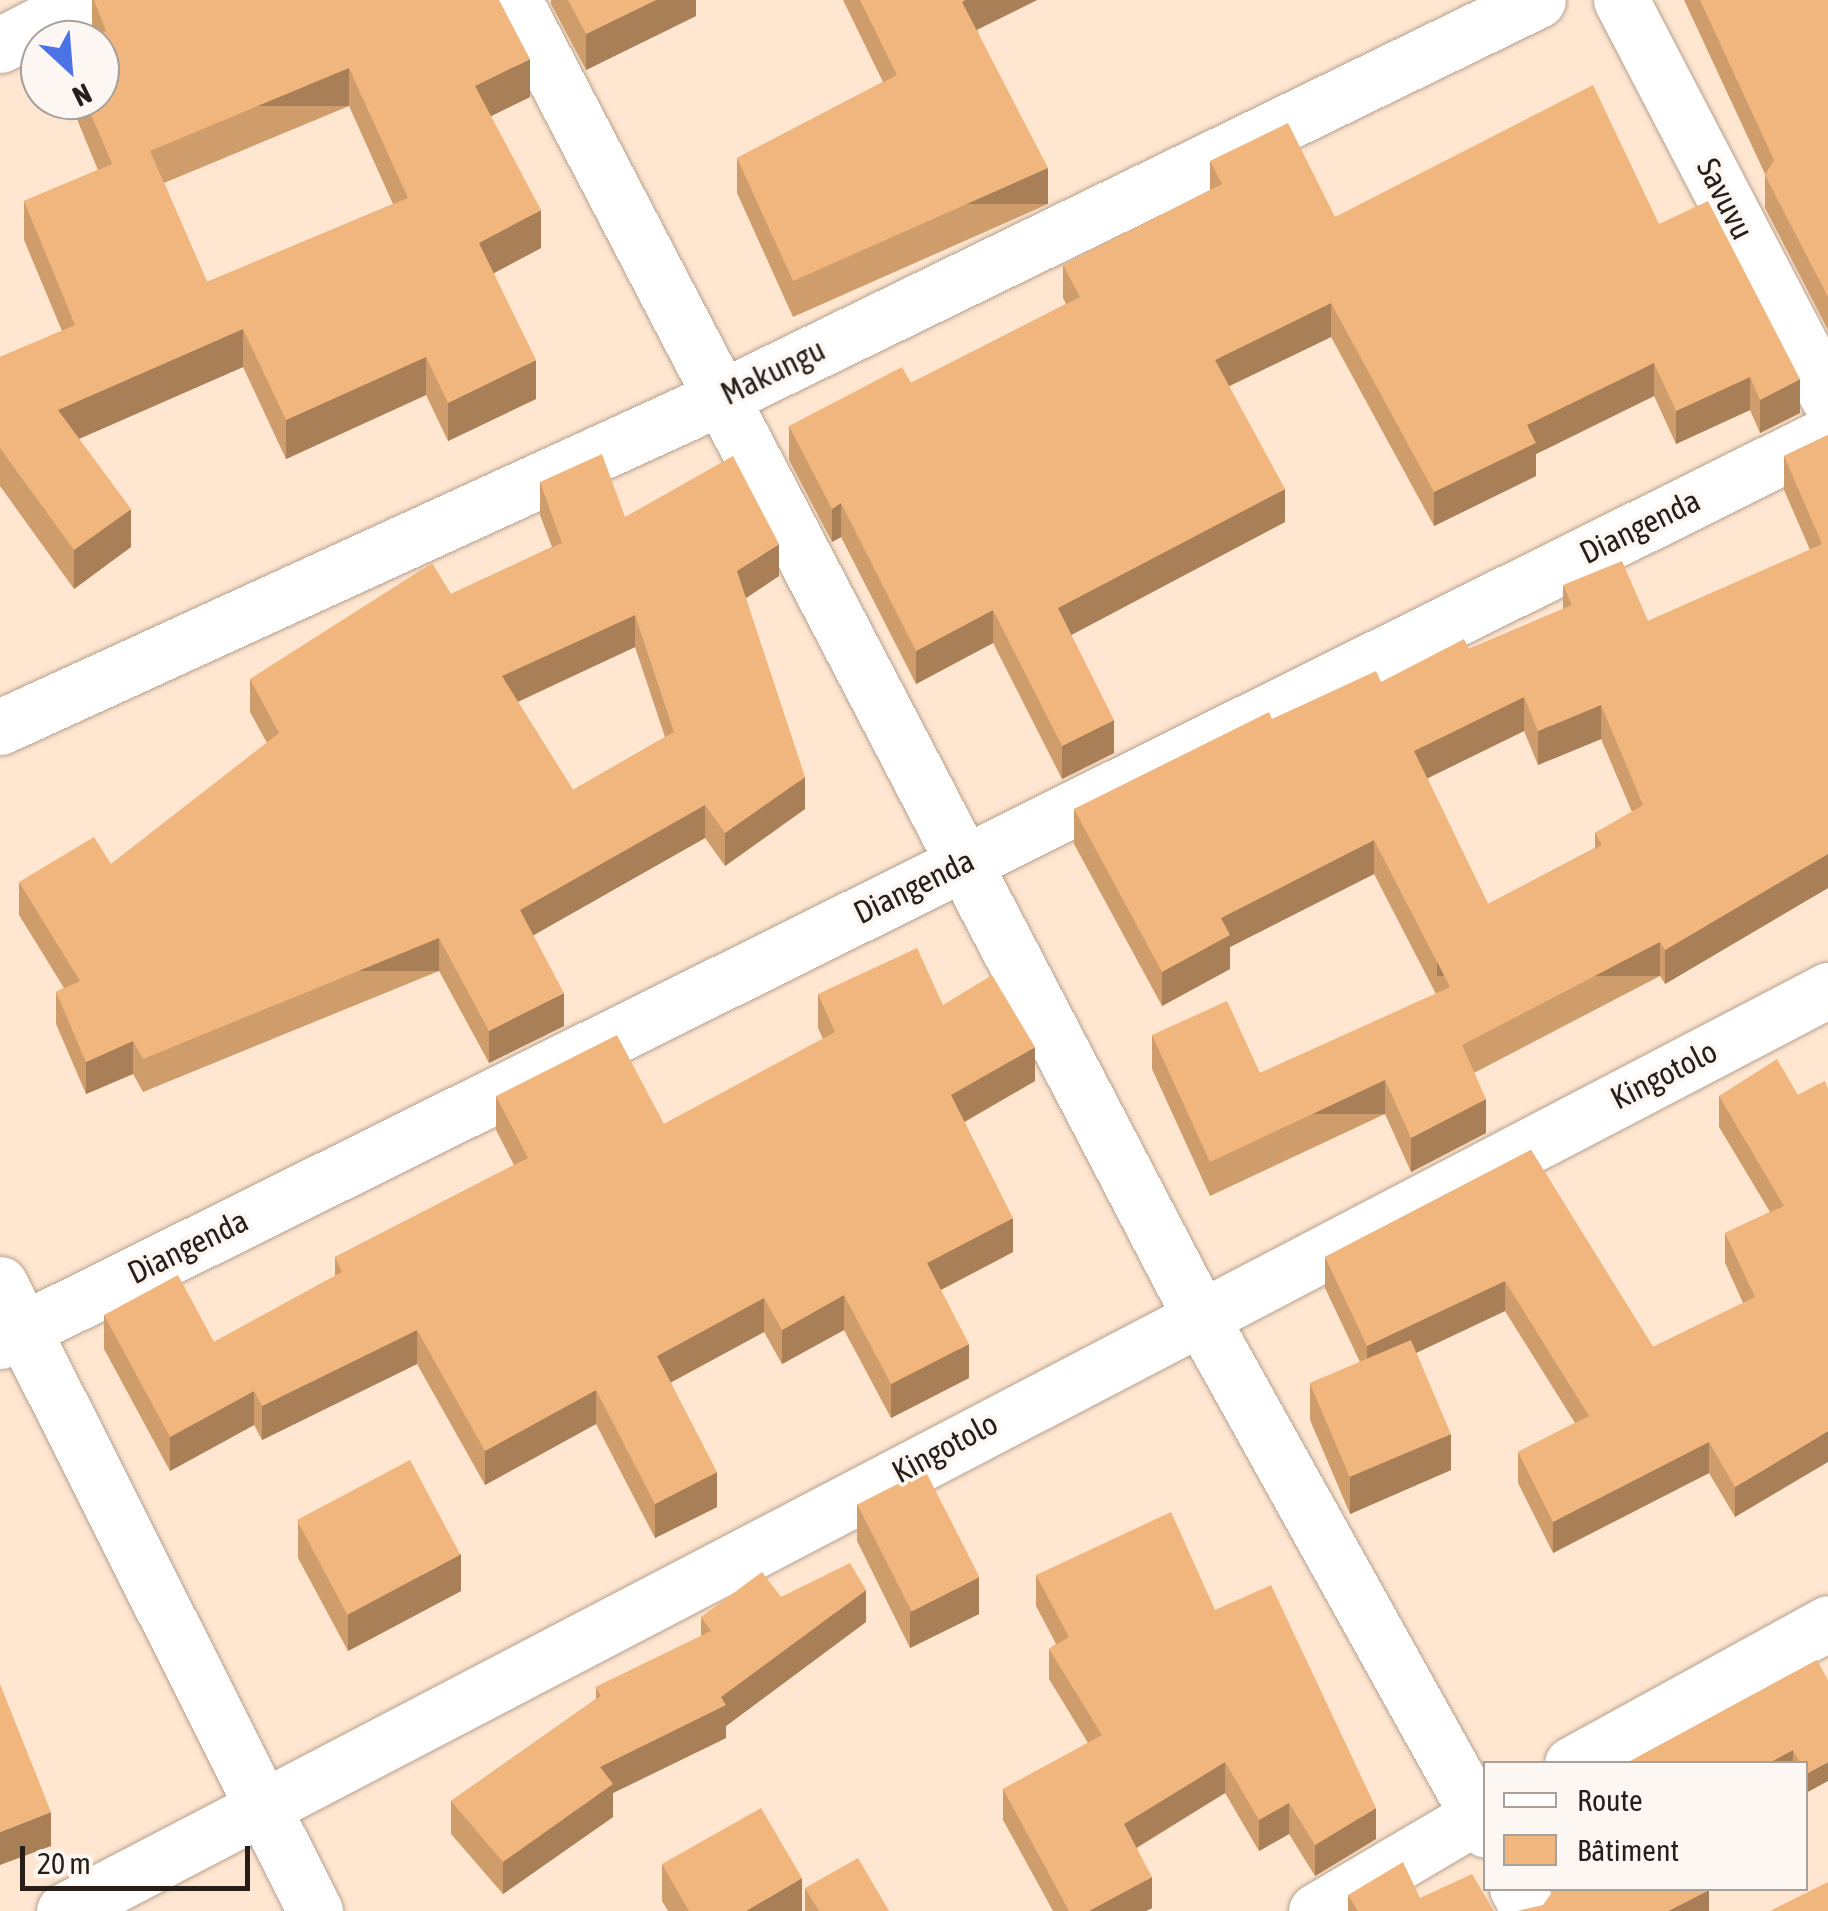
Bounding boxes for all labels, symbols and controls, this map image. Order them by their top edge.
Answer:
north arrow [20,20,120,120]
text: N [68,77,97,113]
street label: Savuvu [1688,152,1762,246]
street label: Makungu [715,331,831,413]
street label: Diangenda [1574,481,1706,573]
street label: Diangenda [848,841,980,933]
street label: Kingotolo [1605,1032,1723,1118]
street label: Diangenda [122,1201,254,1293]
street label: Kingotolo [886,1404,1004,1492]
legend [1483,1761,1808,1891]
text: Route [1577,1783,1643,1817]
scale bar [25,1826,255,1888]
text: Bâtiment [1577,1833,1679,1867]
text: 20 m [37,1846,91,1880]

